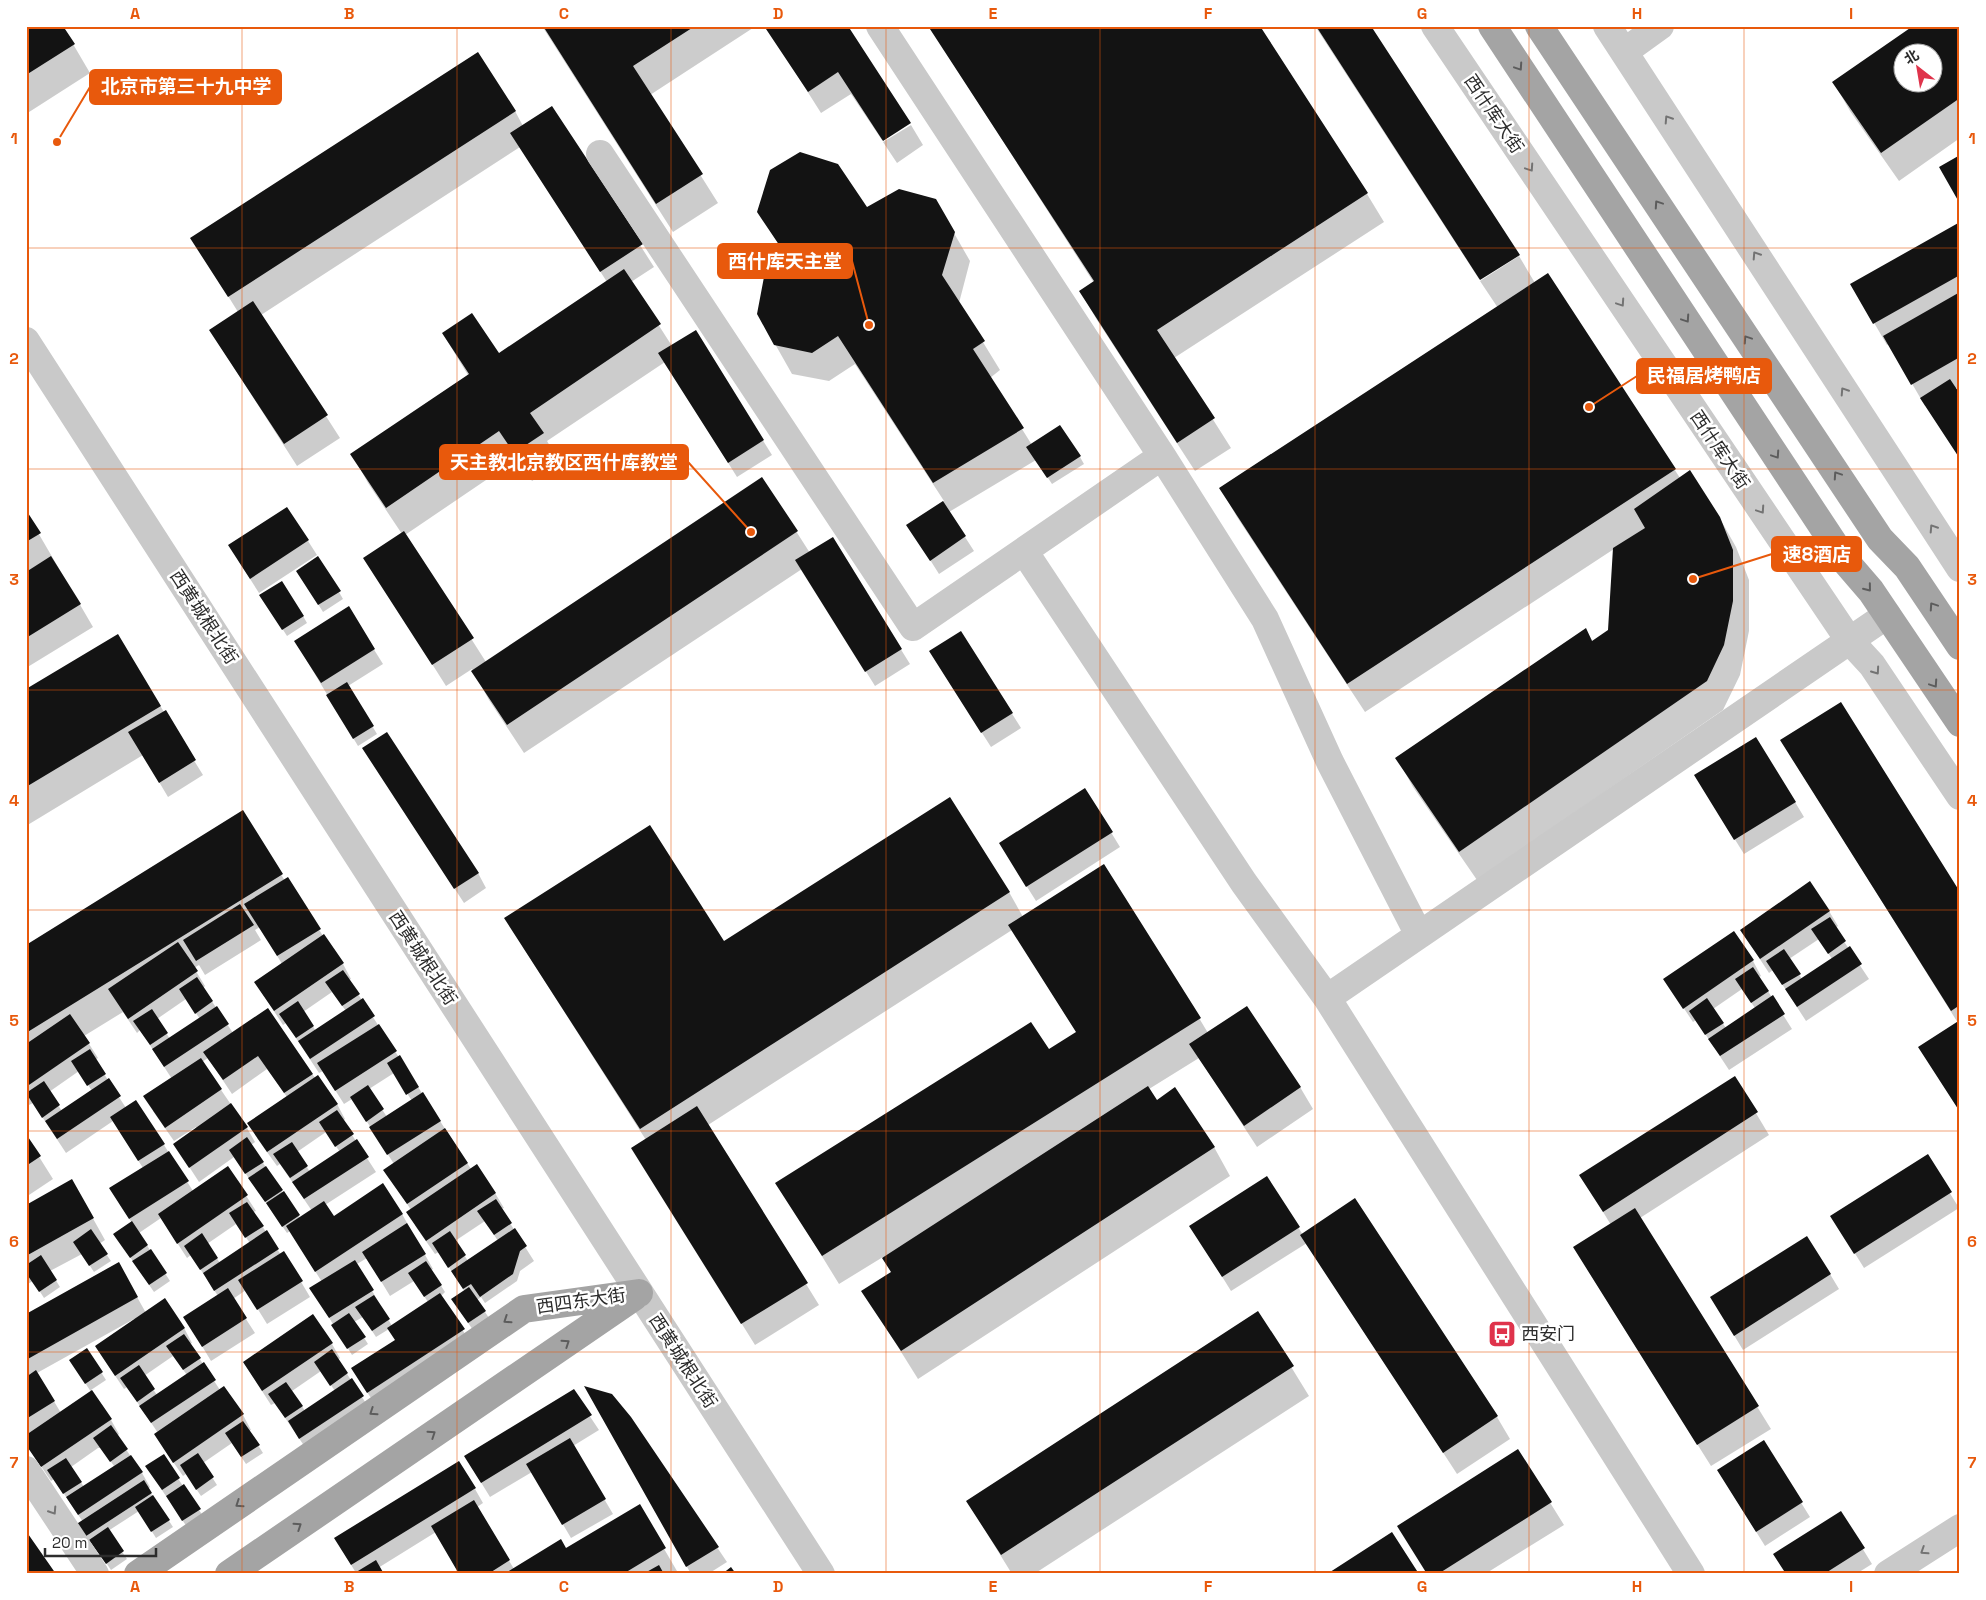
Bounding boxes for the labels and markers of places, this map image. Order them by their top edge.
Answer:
callout: 北京市第三十九中学 [90,70,281,104]
callout: 西什库天主堂 [718,244,852,278]
callout: 民福居烤鸭店 [1637,359,1771,393]
callout: 天主教北京教区西什库教堂 [440,445,688,479]
callout: 速8酒店 [1772,537,1861,571]
bus stop icon: 西安门 [1487,1319,1517,1349]
place label: 西安门 [1521,1322,1575,1345]

